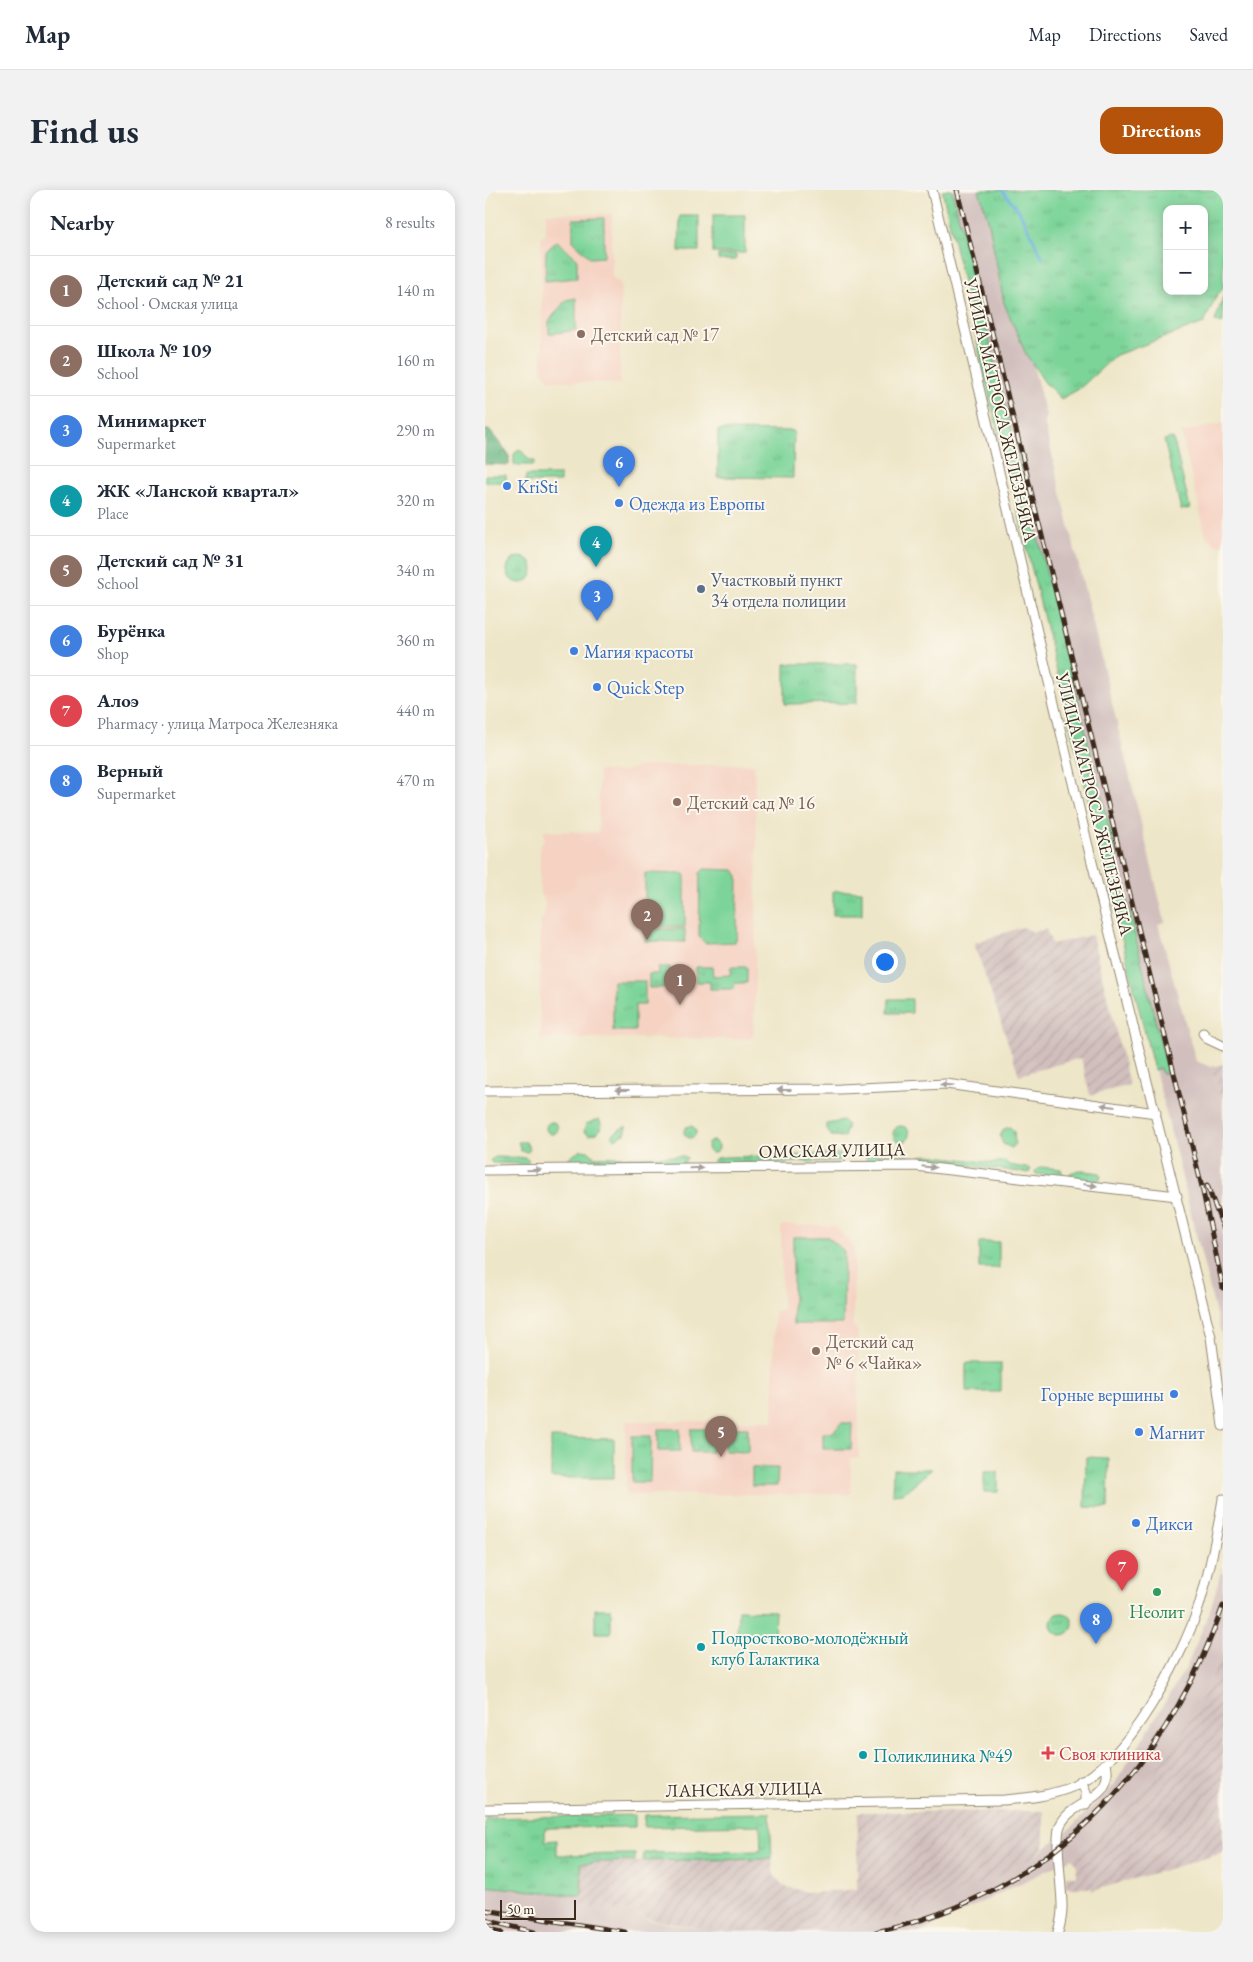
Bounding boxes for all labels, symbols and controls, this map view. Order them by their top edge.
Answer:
text: Map [25,19,70,50]
text: Map [1029,23,1061,46]
text: Directions [1089,23,1161,46]
text: Saved [1189,23,1228,46]
button: Directions [1100,107,1223,154]
text: Find us [30,108,139,153]
map controls [1163,205,1208,295]
button: + [1163,205,1208,250]
text: Nearby [50,209,114,236]
text: 8 results [385,212,435,233]
button: − [1163,250,1208,295]
text: Детский сад № 21 [97,268,244,293]
street label: УЛИЦА МАТРОСА ЖЕЛЕЗНЯКА [959,275,1043,545]
text: 1 [62,280,70,301]
text: 140 m [396,280,435,301]
text: School · Омская улица [97,293,238,314]
place label: Детский сад № 17 [591,323,719,346]
marker: Детский сад № 17 [575,328,587,340]
text: Школа № 109 [97,338,211,363]
text: 2 [62,350,70,371]
text: 160 m [396,350,435,371]
text: School [97,363,139,384]
text: Минимаркет [97,408,206,433]
text: 3 [62,420,70,441]
text: 290 m [396,420,435,441]
text: Supermarket [97,433,176,454]
pin: 6 [603,446,635,487]
place label: KriSti [517,475,559,498]
text: ЖК «Ланской квартал» [97,478,299,503]
marker: KriSti [501,480,513,492]
text: 4 [62,490,70,511]
text: 320 m [396,490,435,511]
place label: Одежда из Европы [629,492,765,515]
marker: Одежда из Европы [613,497,625,509]
text: Place [97,503,129,524]
pin: 4 [580,526,612,567]
text: Детский сад № 31 [97,548,244,573]
text: 5 [62,560,70,581]
text: 340 m [396,560,435,581]
place label: Участковый пункт 34 отдела полиции [710,568,847,612]
text: School [97,573,139,594]
pin: 3 [581,580,613,621]
marker: Участковый пункт 34 отдела полиции [695,583,707,595]
text: Бурёнка [97,618,165,643]
text: 6 [62,630,70,651]
text: 360 m [396,630,435,651]
place label: Магия красоты [584,640,694,663]
text: Shop [97,643,129,664]
marker: Магия красоты [568,645,580,657]
street label: УЛИЦА МАТРОСА ЖЕЛЕЗНЯКА [1051,669,1139,938]
place label: Quick Step [607,676,684,699]
marker: Quick Step [591,681,603,693]
text: Алоэ [97,688,139,713]
text: 7 [62,700,70,721]
text: 440 m [396,700,435,721]
text: Pharmacy · улица Матроса Железняка [97,713,338,734]
text: Верный [97,758,163,783]
text: 8 [62,770,70,791]
text: 470 m [396,770,435,791]
text: Supermarket [97,783,176,804]
place label: Детский сад № 16 [687,791,815,814]
marker: Детский сад № 16 [671,796,683,808]
pin: 2 [631,899,663,940]
your location [872,949,898,975]
pin: 1 [664,964,696,1005]
one-way arrow [938,1081,954,1089]
one-way arrow [613,1086,629,1094]
one-way arrow [776,1086,792,1094]
one-way arrow [1099,1102,1115,1110]
street label: ОМСКАЯ УЛИЦА [758,1137,906,1163]
one-way arrow [688,1164,704,1172]
one-way arrow [921,1164,937,1172]
one-way arrow [526,1166,542,1174]
one-way arrow [1083,1181,1099,1189]
place label: Детский сад № 6 «Чайка» [826,1330,922,1374]
marker: Детский сад № 6 «Чайка» [810,1345,822,1357]
place label: Горные вершины [1041,1383,1164,1406]
marker: Горные вершины [1168,1388,1180,1400]
pin: 5 [705,1416,737,1457]
place label: Магнит [1149,1421,1205,1444]
marker: Магнит [1133,1426,1145,1438]
place label: Дикси [1146,1512,1193,1535]
marker: Дикси [1130,1517,1142,1529]
pin: 7 [1106,1550,1138,1591]
marker: Неолит [1151,1586,1163,1598]
place label: Неолит [1129,1600,1185,1623]
pin: 8 [1080,1603,1112,1644]
place label: Подростково-молодёжный клуб Галактика [711,1626,909,1670]
marker: Подростково-молодёжный клуб Галактика [695,1641,707,1653]
place label: Своя клиника [1059,1742,1162,1765]
place label: Поликлиника №49 [873,1744,1013,1767]
marker: Своя клиника [1041,1746,1055,1760]
marker: Поликлиника №49 [857,1749,869,1761]
street label: ЛАНСКАЯ УЛИЦА [666,1776,823,1802]
scale bar [500,1897,576,1920]
text: 50 m [507,1900,534,1918]

